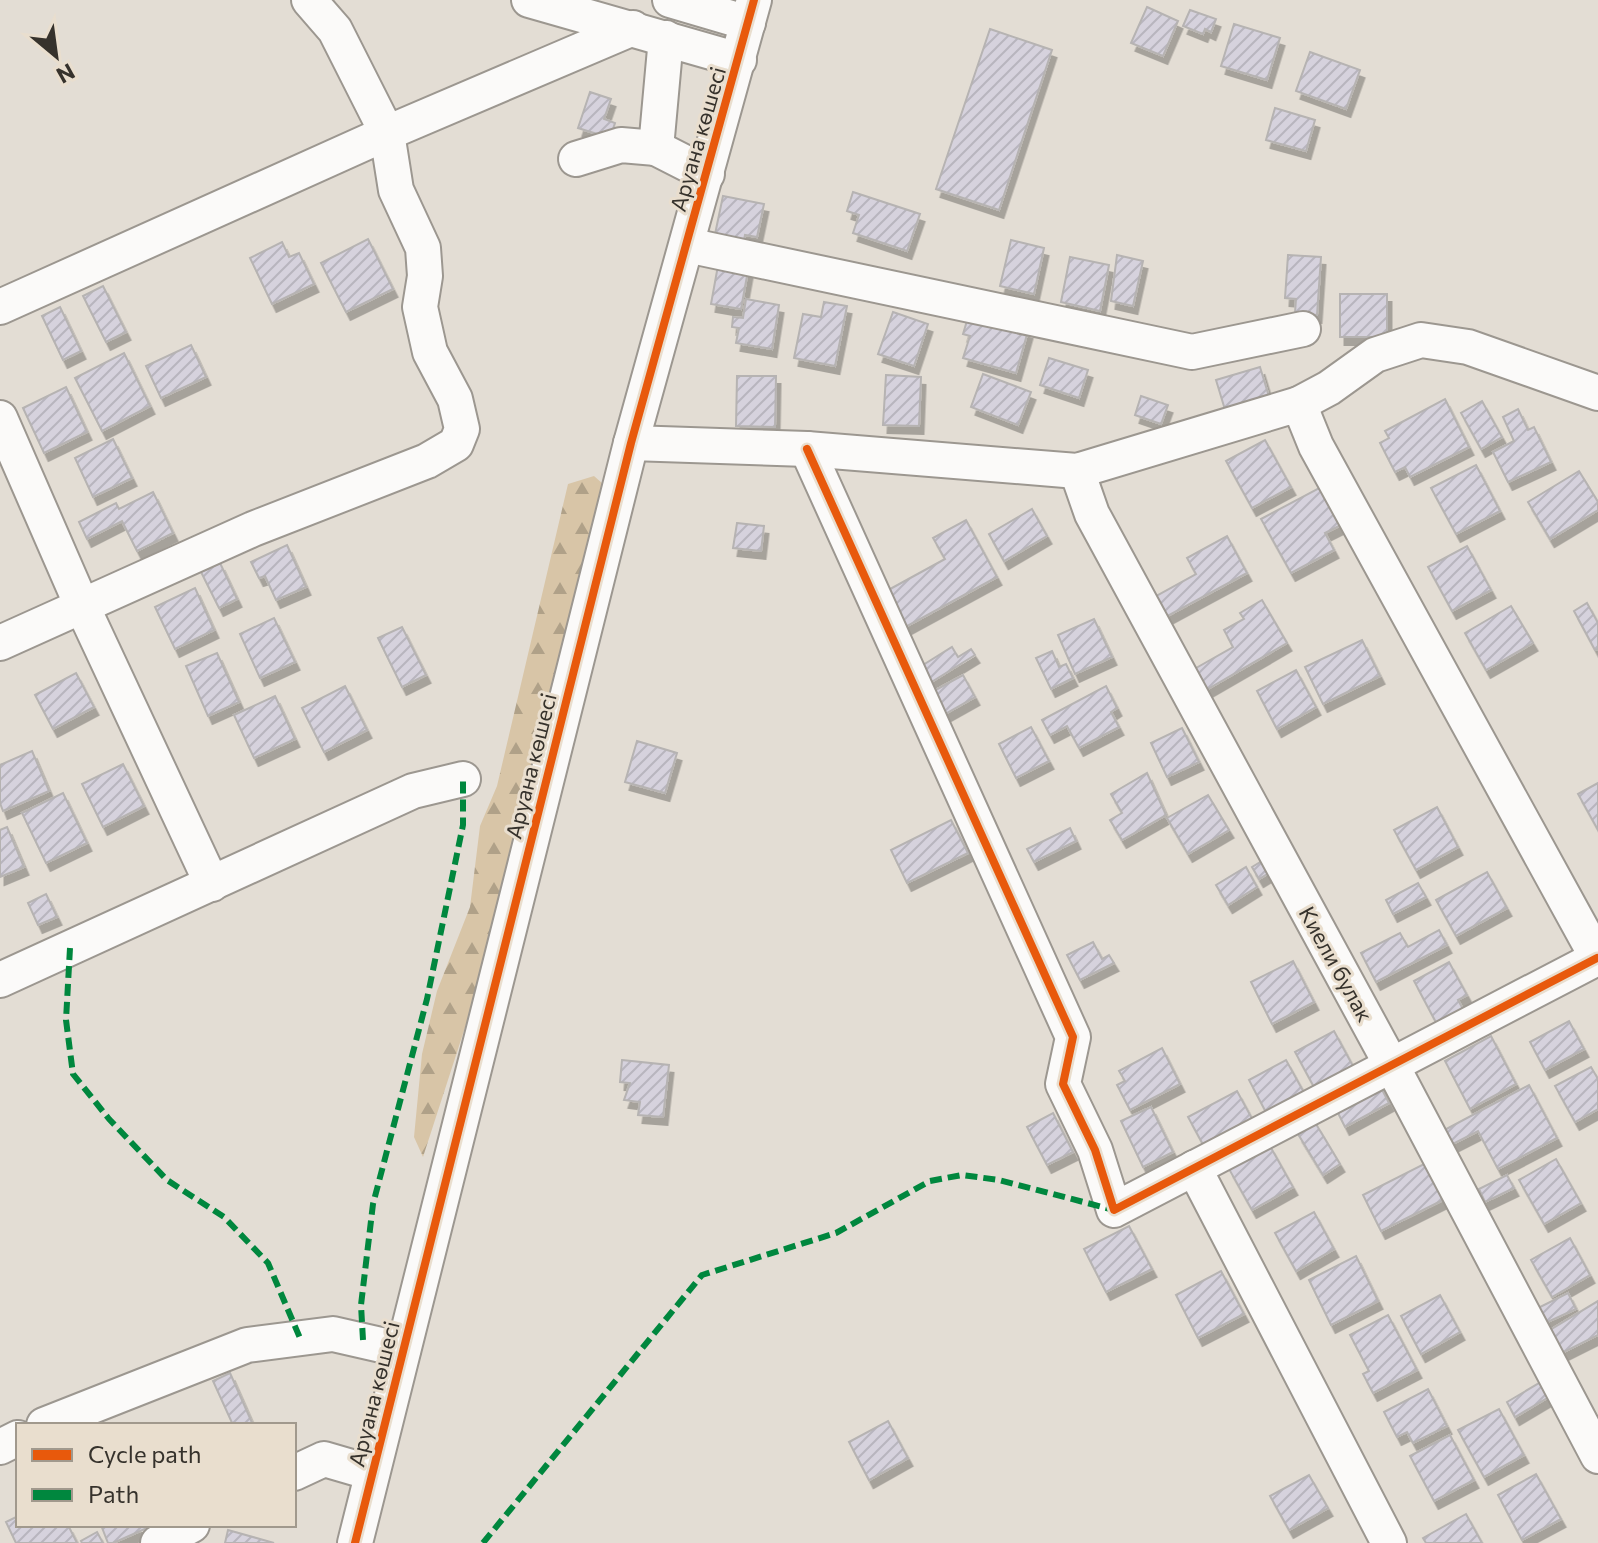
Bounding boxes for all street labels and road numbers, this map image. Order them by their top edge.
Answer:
street label: Аруана көшесі [664,63,731,214]
street label: Аруана көшесі [499,690,562,842]
street label: Киели булак [1294,901,1379,1026]
street label: Аруана көшесі [342,1318,405,1470]

